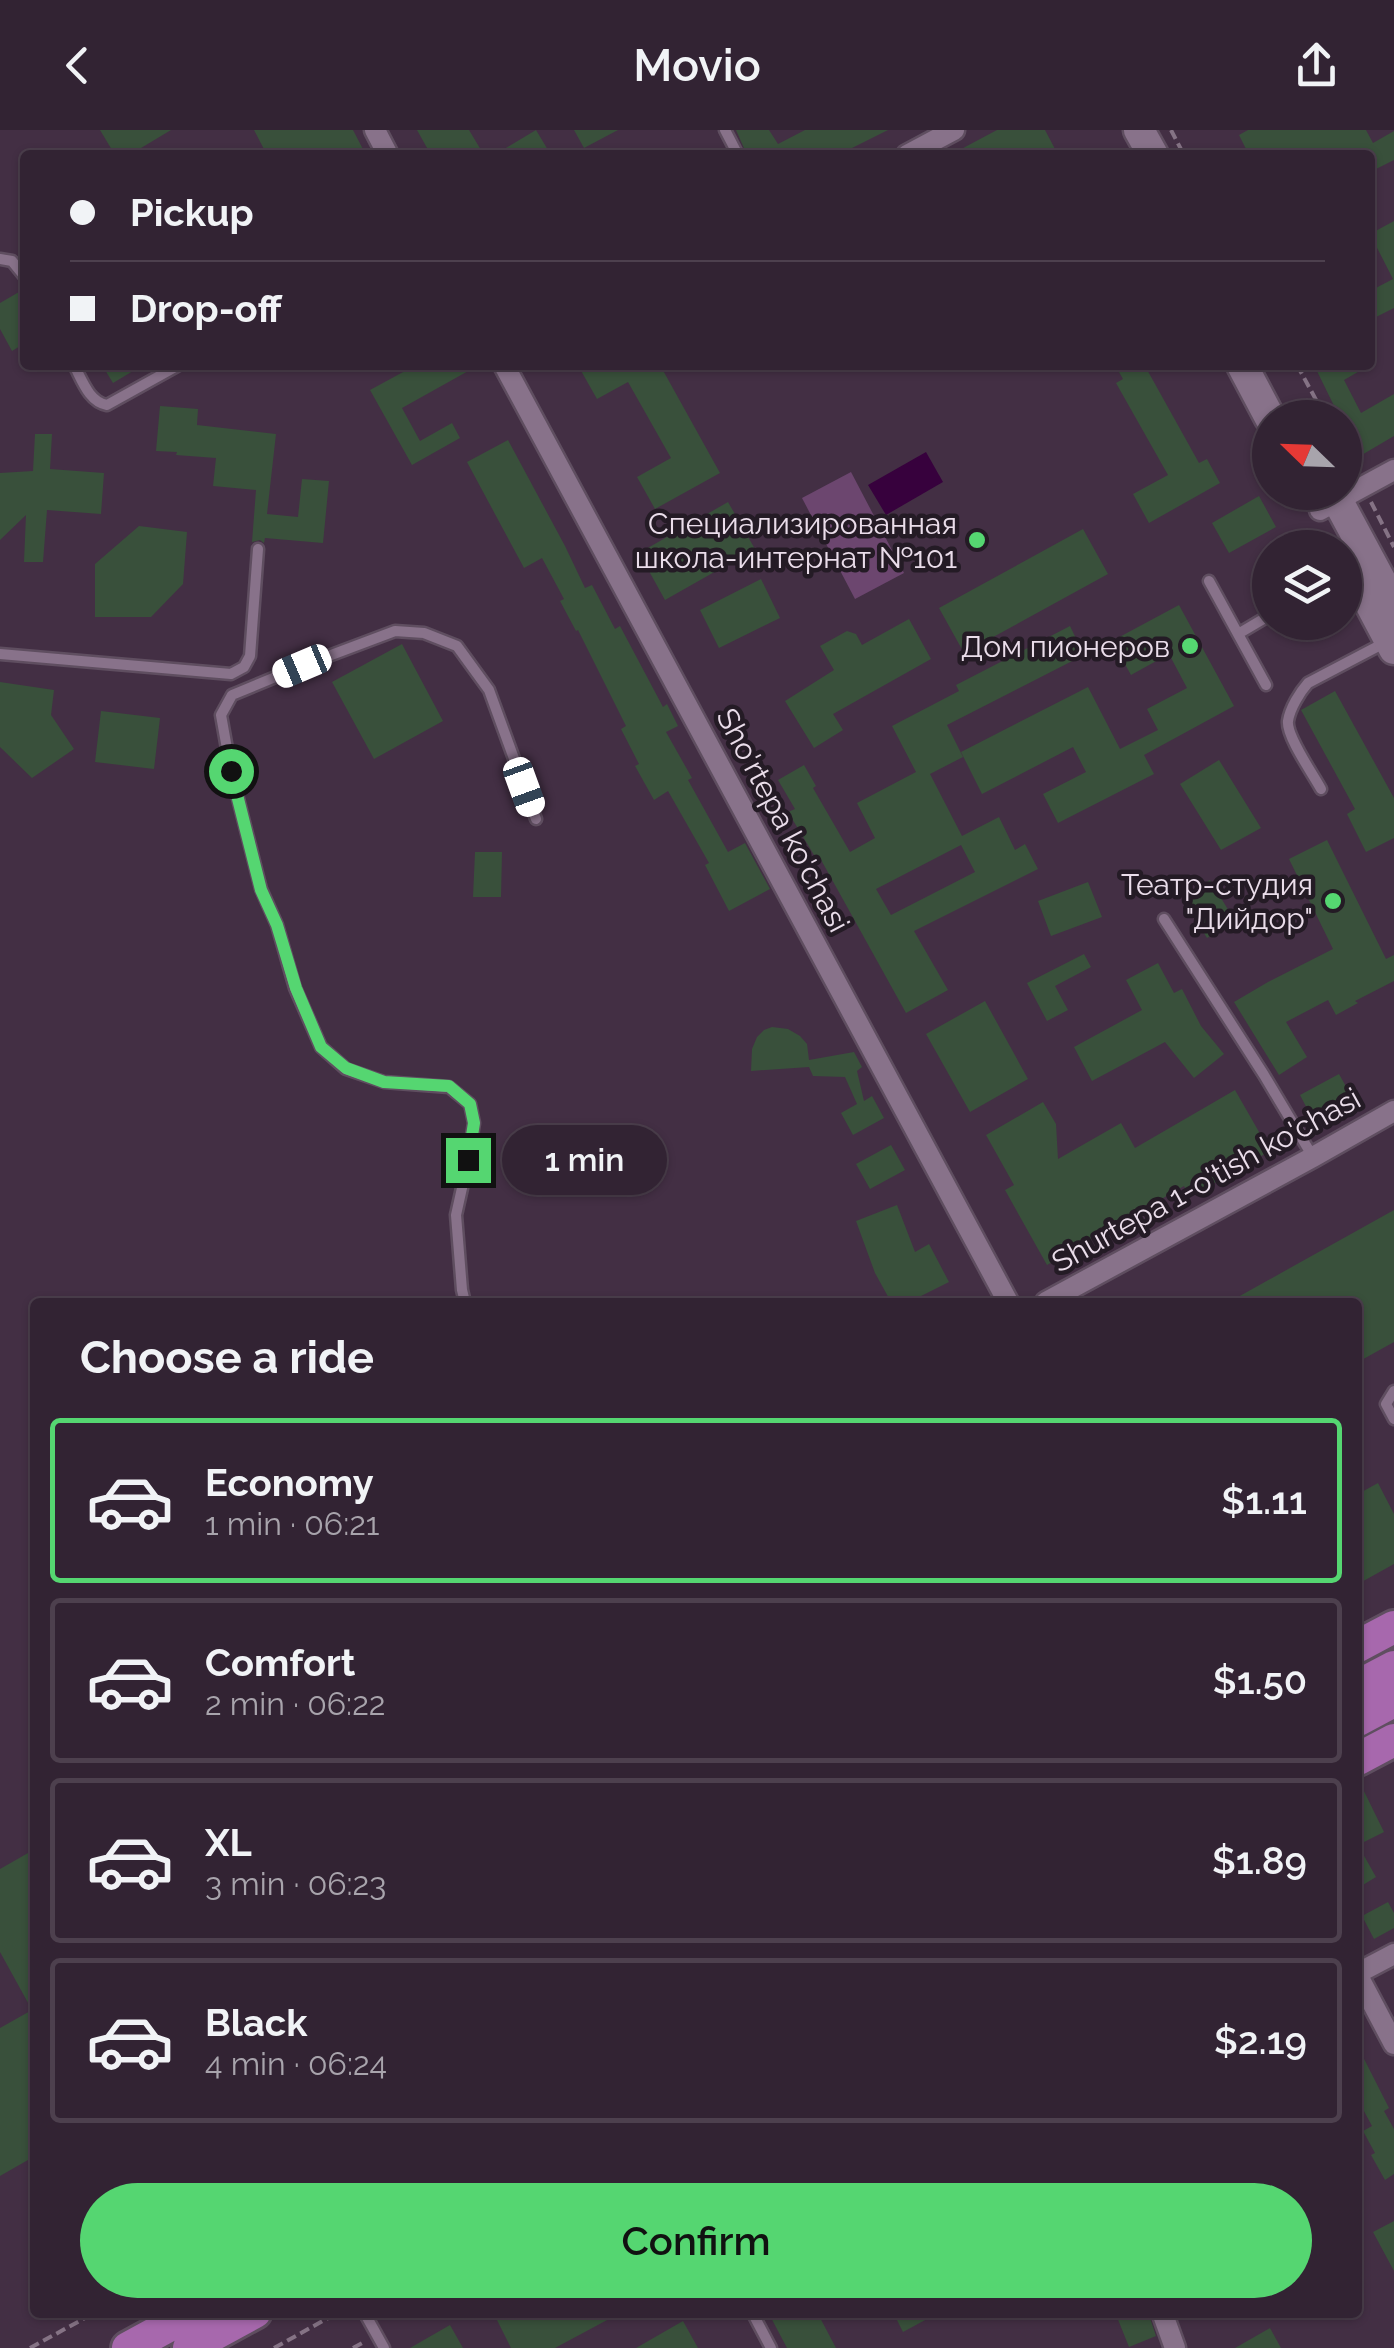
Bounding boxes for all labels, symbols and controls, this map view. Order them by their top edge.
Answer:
icon: back [50,38,105,93]
icon: share [1289,38,1344,93]
text: Movio [633,39,761,92]
text: Pickup [130,190,254,235]
text: Drop-off [130,286,282,331]
north arrow [1252,400,1362,510]
map controls [1252,400,1362,640]
place label: Специализированная школа-интернат №101 [635,506,957,575]
marker: Специализированная школа-интернат №101 [966,529,988,551]
button: layers [1252,530,1362,640]
place label: Дом пионеров [961,629,1170,664]
marker: Дом пионеров [1179,635,1201,657]
car [269,640,335,692]
street label: Sho'rtepa ko'chasi [709,702,857,938]
route start [209,749,254,794]
car [500,754,548,820]
place label: Театр-студия "Дийдор" [1121,867,1313,936]
marker: Театр-студия "Дийдор" [1322,890,1344,912]
street label: Shurtepa 1-o'tish ko'chasi [1046,1081,1366,1279]
callout: 1 min [503,1125,668,1195]
route end [446,1138,491,1183]
text: 1 min [545,1141,624,1178]
text: Choose a ride [80,1331,374,1384]
icon: car [85,1456,175,1546]
text: Economy [205,1460,374,1505]
text: $1.11 [1221,1478,1307,1523]
text: 1 min · 06:21 [205,1505,380,1542]
icon: car [85,1636,175,1726]
text: Comfort [205,1640,355,1685]
text: $1.50 [1213,1658,1307,1703]
text: 2 min · 06:22 [205,1685,385,1722]
icon: car [85,1816,175,1906]
text: XL [205,1820,252,1865]
text: $1.89 [1212,1838,1307,1883]
text: 3 min · 06:23 [205,1865,386,1902]
icon: car [85,1996,175,2086]
text: Black [205,2000,307,2045]
text: $2.19 [1214,2018,1307,2063]
text: 4 min · 06:24 [205,2045,387,2082]
button: Confirm [80,2183,1312,2298]

